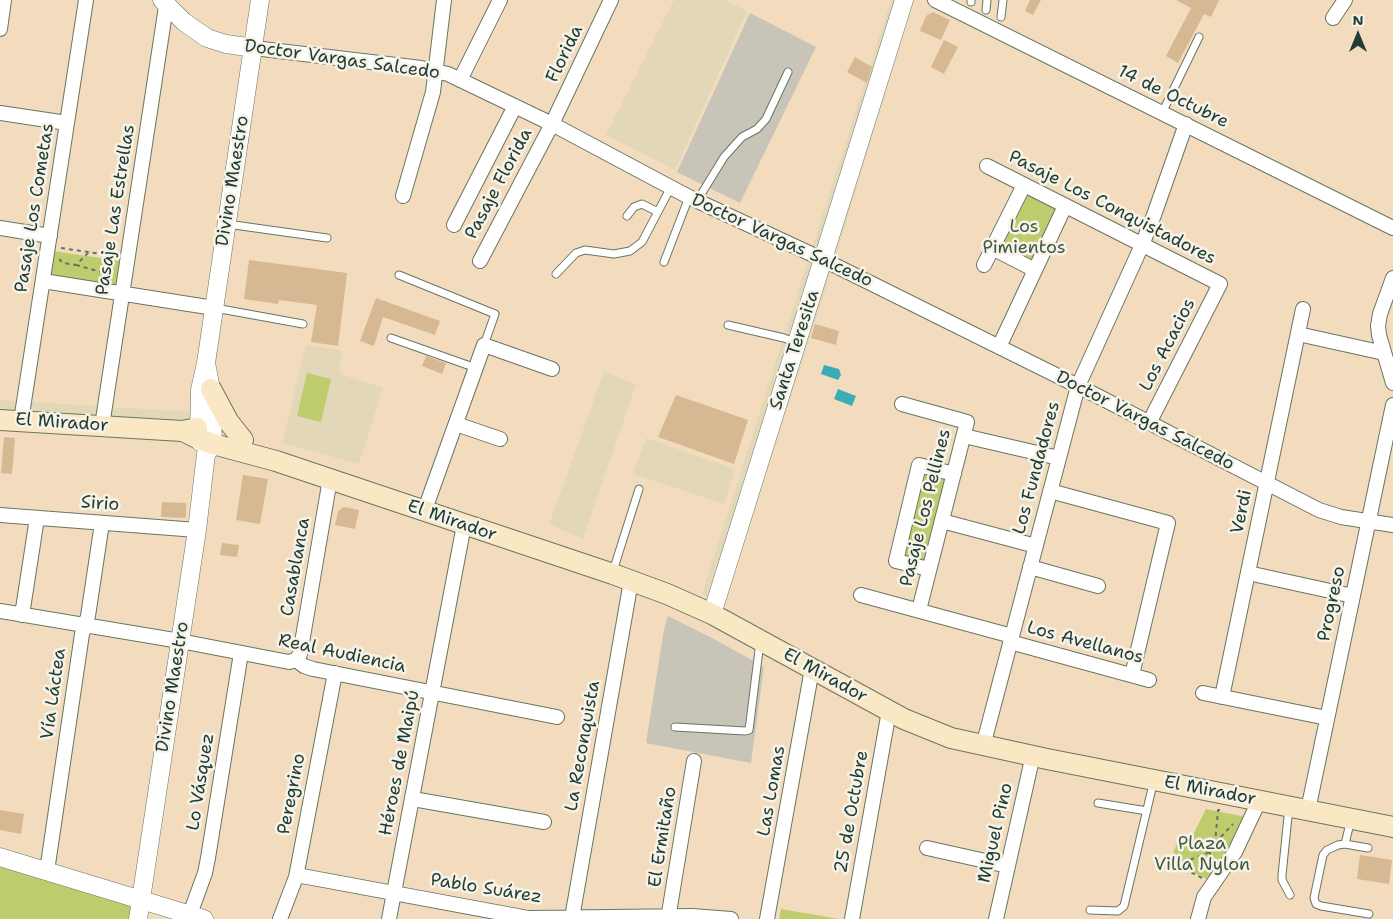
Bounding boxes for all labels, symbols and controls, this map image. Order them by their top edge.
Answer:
north arrow [1333,10,1383,60]
text: N [1352,11,1364,29]
street label: Florida [542,22,588,86]
street label: Doctor Vargas Salcedo [243,36,441,84]
street label: 14 de Octubre [1114,61,1232,133]
street label: Divino Maestro [212,114,254,248]
street label: Pasaje Los Cometas [11,122,59,294]
street label: Pasaje Las Estrellas [92,123,140,297]
street label: Pasaje Florida [461,125,537,243]
street label: Pasaje Los Conquistadores [1005,146,1219,270]
street label: Doctor Vargas Salcedo [688,190,876,292]
park label: Los Pimientos [982,216,1066,258]
street label: Santa Teresita [765,287,825,413]
street label: Los Acacios [1135,295,1201,395]
street label: Doctor Vargas Salcedo [1052,367,1238,475]
street label: Los Fundadores [1009,399,1065,537]
street label: El Mirador [15,409,109,437]
street label: Pasaje Los Pellines [896,427,956,589]
street label: Verdi [1227,488,1257,536]
street label: Sirio [80,492,120,516]
street label: El Mirador [404,496,500,546]
street label: Casablanca [277,516,315,618]
street label: Progreso [1314,564,1350,644]
street label: Los Avellanos [1024,617,1146,669]
street label: Divino Maestro [152,620,194,754]
street label: Real Audiencia [276,630,408,678]
street label: El Mirador [779,644,871,708]
street label: Vía Láctea [37,647,71,741]
street label: La Reconquista [561,679,605,813]
street label: Héroes de Maipú [375,688,425,838]
street label: Lo Vásquez [183,732,219,832]
street label: Las Lomas [753,744,791,838]
street label: 25 de Octubre [831,749,873,875]
street label: Peregrino [274,752,310,836]
street label: El Mirador [1162,771,1258,811]
street label: Miguel Pino [974,781,1018,885]
street label: El Ermitaño [644,785,682,889]
park label: Plaza Villa Nylon [1154,833,1250,876]
street label: Pablo Suárez [429,870,543,908]

